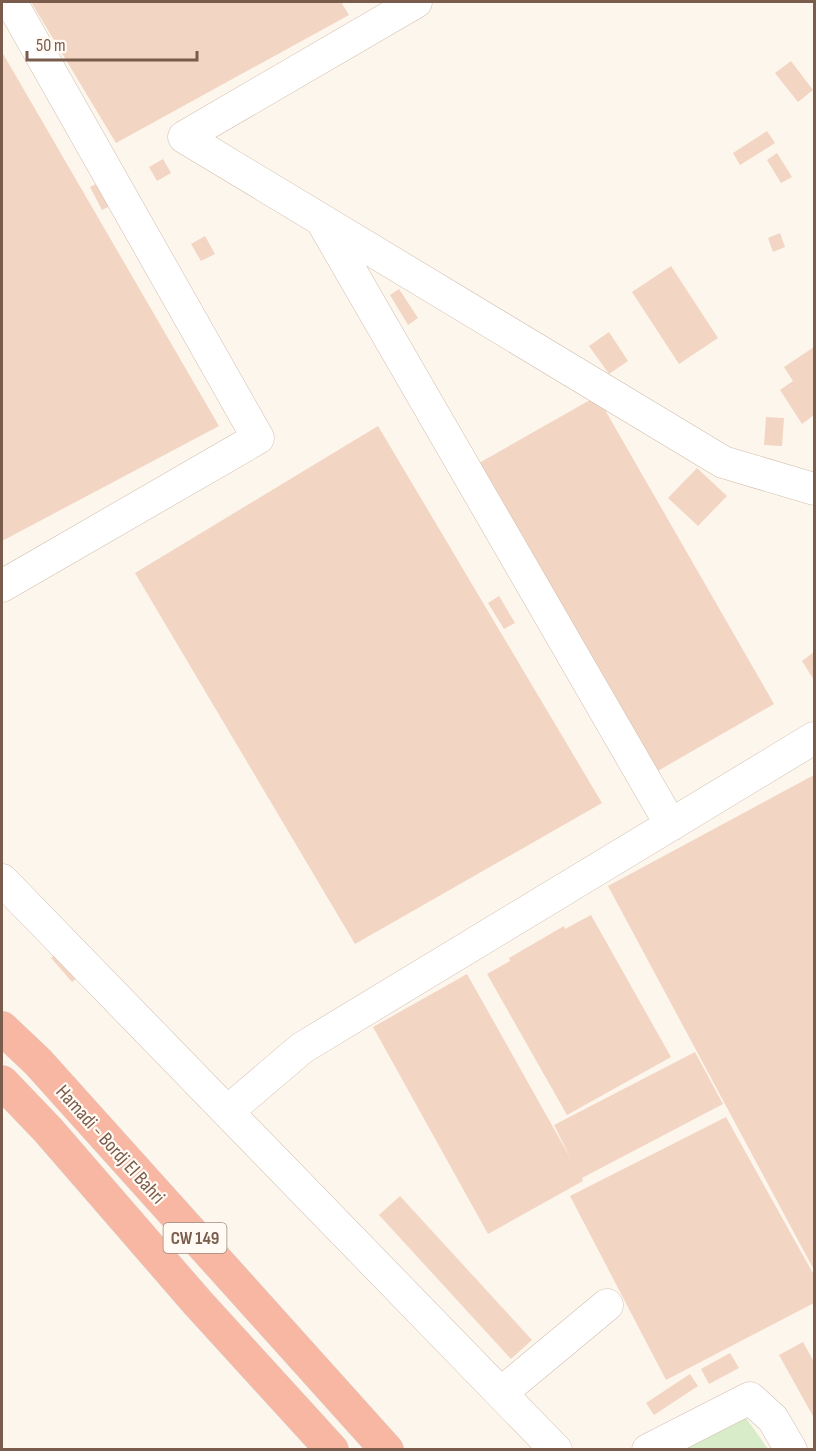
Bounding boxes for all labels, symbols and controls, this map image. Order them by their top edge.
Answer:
scale bar [27,24,196,62]
text: 50 m [36,35,66,56]
street label: Hamadi - Bordj El Bahri [51,1080,170,1209]
road number: CW 149 [164,1223,226,1253]

